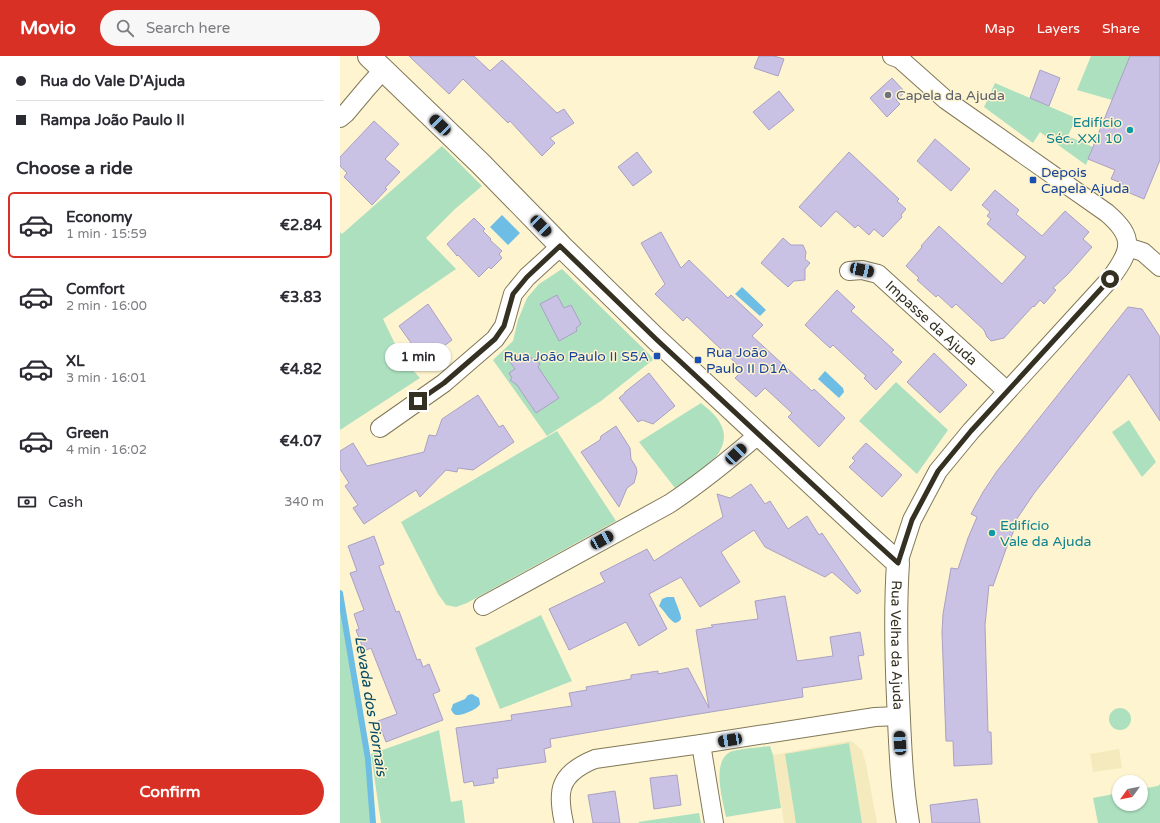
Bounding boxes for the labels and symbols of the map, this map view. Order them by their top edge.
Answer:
place label: Capela da Ajuda [896,87,1005,104]
marker: Capela da Ajuda [883,90,893,100]
car [427,112,453,138]
place label: Edifício Séc. XXI 10 [1046,114,1122,147]
marker: Edifício Séc. XXI 10 [1125,125,1135,135]
place label: Depois Capela Ajuda [1041,164,1129,197]
marker: Depois Capela Ajuda [1028,175,1038,185]
car [528,213,554,239]
car [849,262,875,278]
route start [1101,270,1119,288]
street label: Impasse da Ajuda [882,277,981,369]
callout: 1 min [385,343,451,371]
place label: Rua João Paulo II D1A [706,344,788,377]
place label: Rua João Paulo II S5A [503,348,649,365]
marker: Rua João Paulo II S5A [652,351,662,361]
marker: Rua João Paulo II D1A [693,355,703,365]
route end [409,392,427,410]
car [723,441,749,467]
place label: Edifício Vale da Ajuda [1000,517,1091,550]
marker: Edifício Vale da Ajuda [987,528,997,538]
car [589,529,615,551]
street label: Rua Velha da Ajuda [888,580,907,710]
water label: Levada dos Piornais [351,635,391,779]
car [893,731,907,755]
car [717,732,743,748]
north arrow [1112,775,1148,811]

